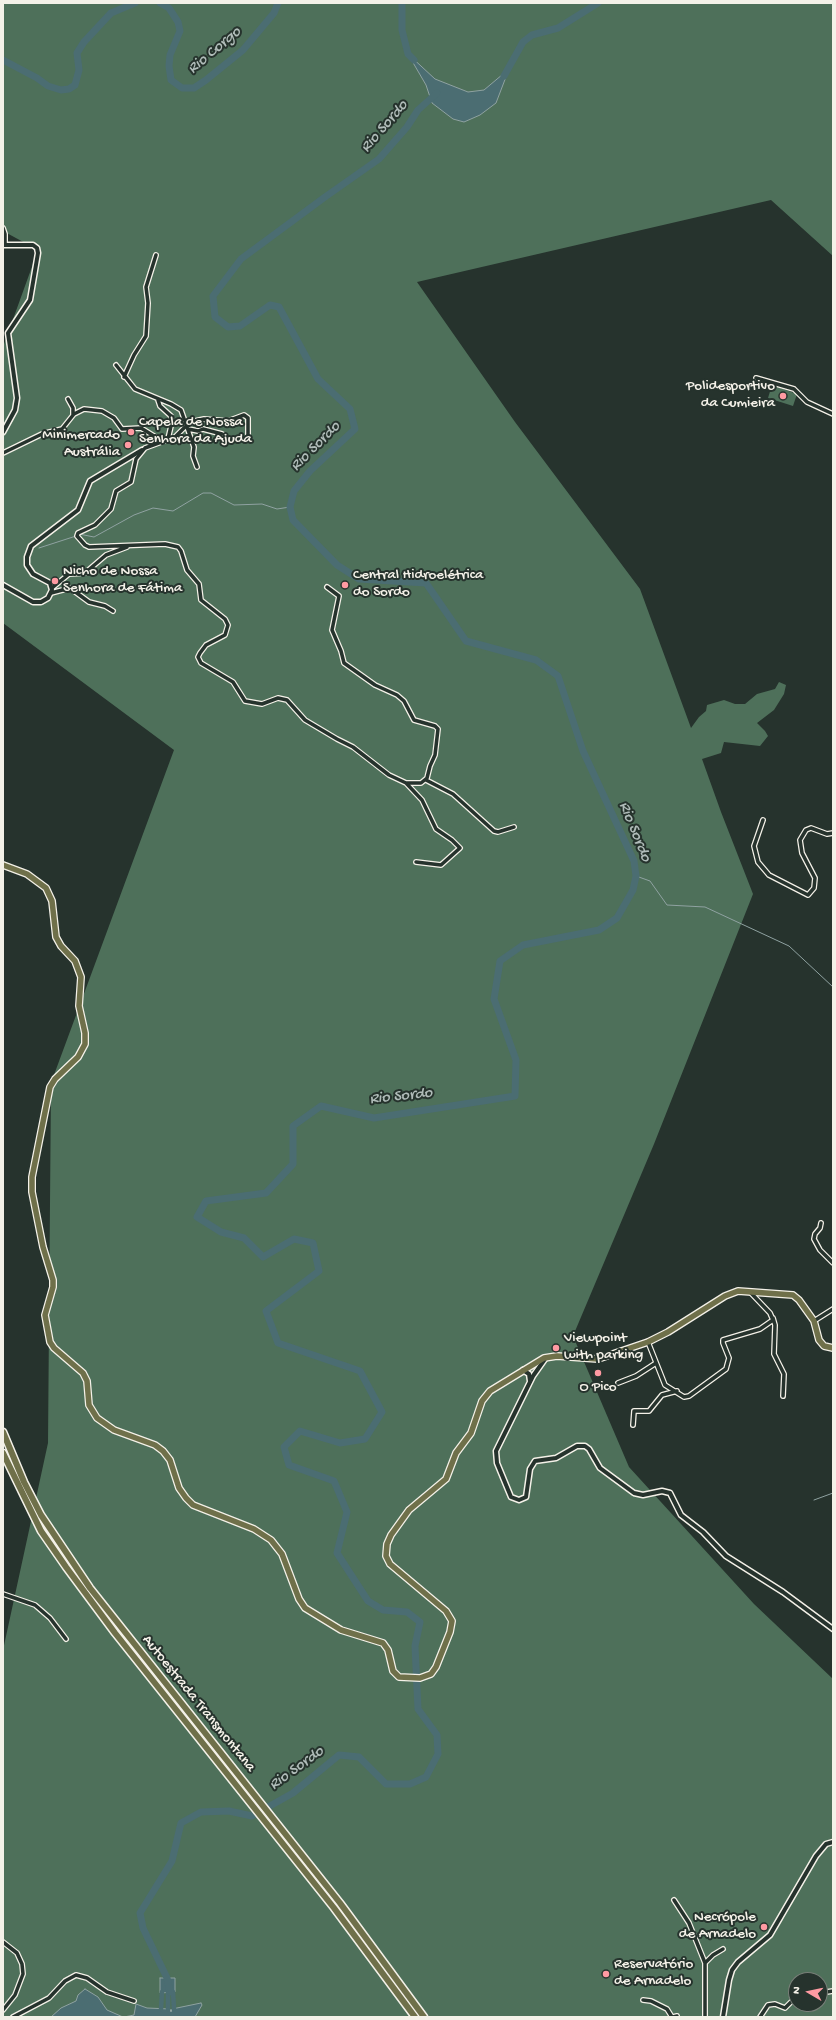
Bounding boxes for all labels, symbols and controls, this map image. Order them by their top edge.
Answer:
water label: Rio Corgo [184,23,246,79]
water label: Rio Sordo [357,97,413,157]
place label: Polidesportivo da Cumieira [686,378,775,413]
marker: Polidesportivo da Cumieira [778,391,788,401]
place label: Capela de Nossa Senhora da Ajuda [139,414,252,449]
water label: Rio Sordo [287,418,345,476]
place label: Minimercado Austrália [42,427,120,462]
marker: Capela de Nossa Senhora da Ajuda [126,427,136,437]
marker: Minimercado Austrália [123,440,133,450]
place label: Nicho de Nossa Senhora de Fátima [63,563,182,598]
place label: Central Hidroelétrica do Sordo [353,567,483,602]
marker: Nicho de Nossa Senhora de Fátima [50,576,60,586]
marker: Central Hidroelétrica do Sordo [340,580,350,590]
water label: Rio Sordo [613,799,655,865]
water label: Rio Sordo [369,1084,433,1110]
place label: Viewpoint with parking [564,1330,643,1365]
marker: Viewpoint with parking [551,1343,561,1353]
marker: O Pico [593,1368,603,1378]
place label: O Pico [580,1379,616,1397]
street label: Autoestrada Transmontana [137,1632,259,1776]
water label: Rio Sordo [266,1743,328,1795]
place label: Necrópole de Arnadelo [679,1909,756,1944]
marker: Necrópole de Arnadelo [759,1922,769,1932]
place label: Reservatório de Arnadelo [614,1956,693,1991]
marker: Reservatório de Arnadelo [601,1969,611,1979]
north arrow [788,1972,828,2012]
text: N [791,1986,804,1995]

